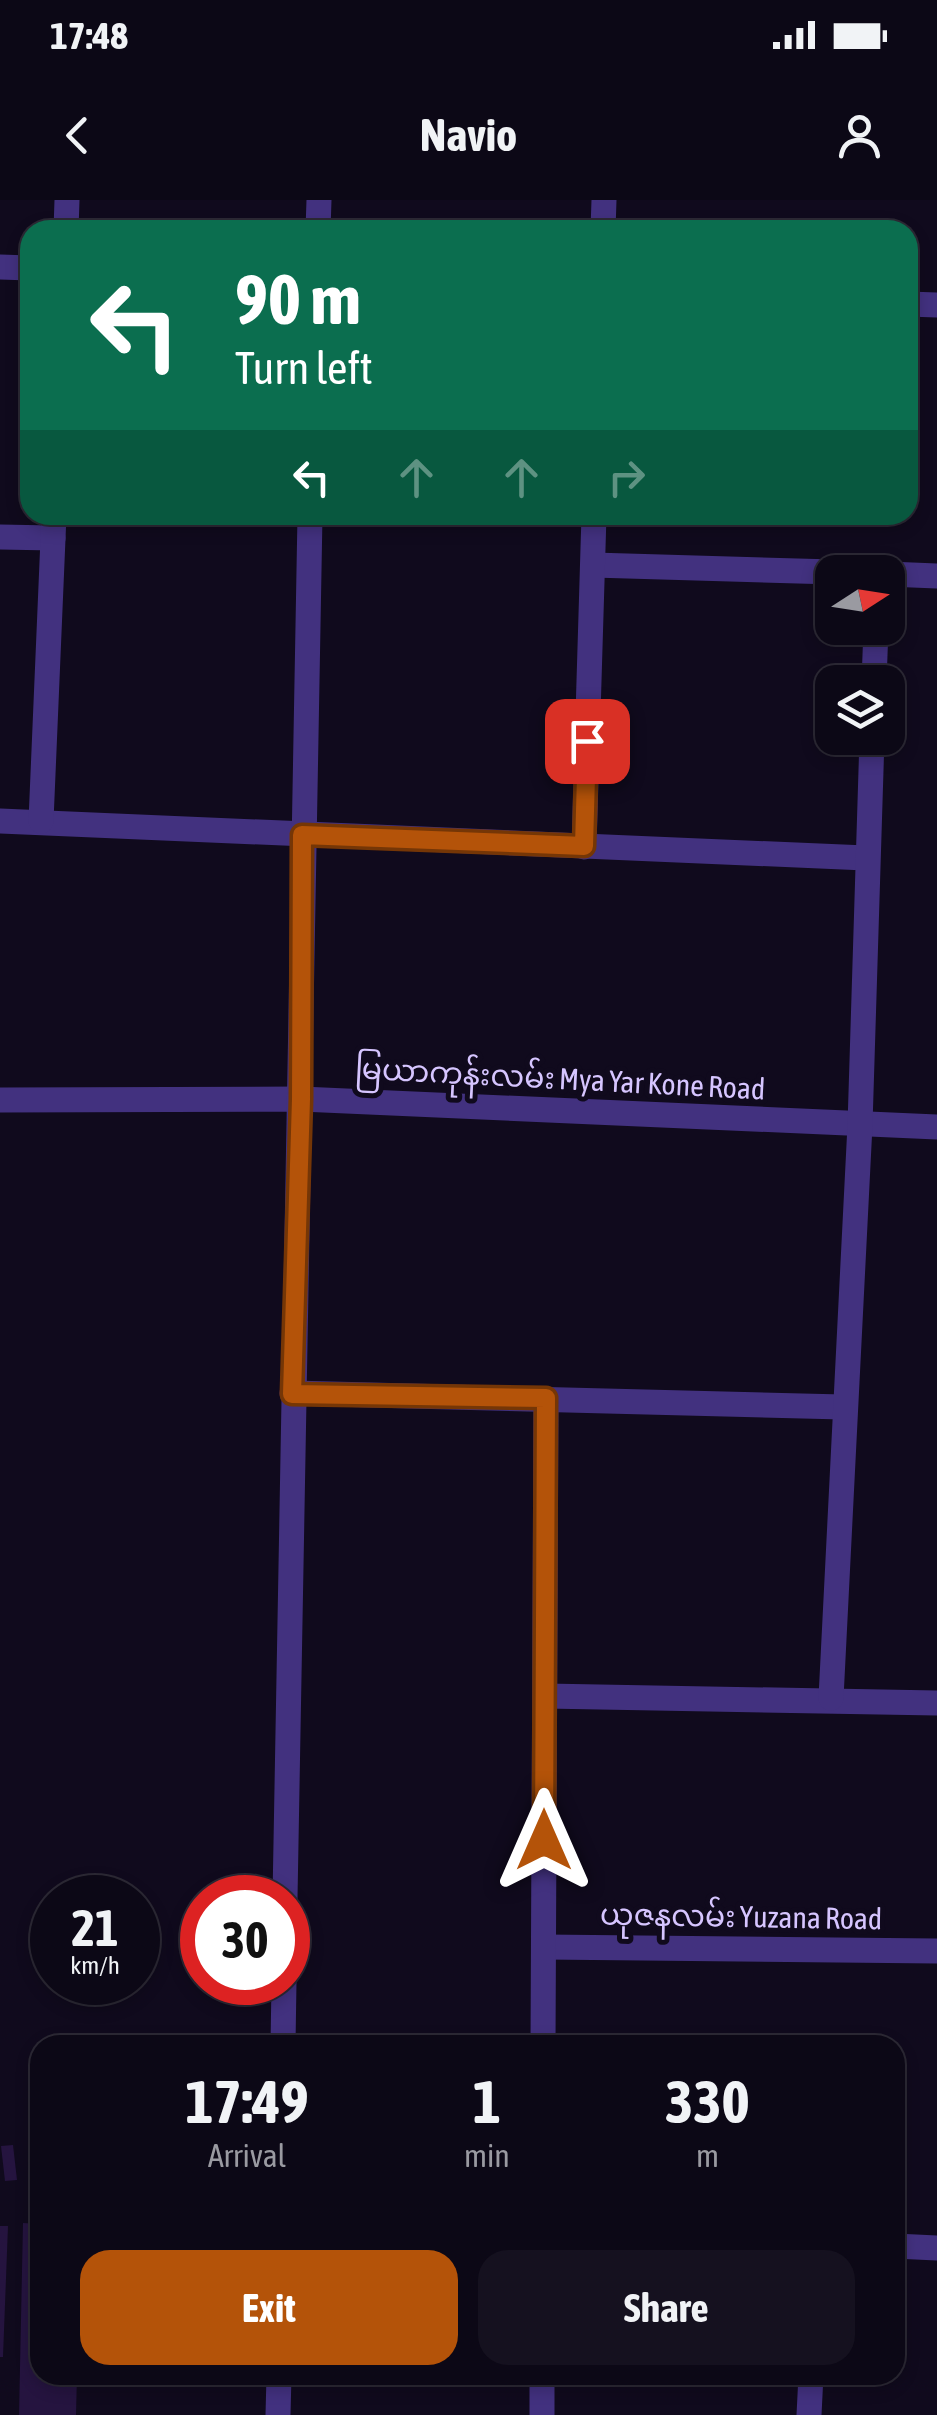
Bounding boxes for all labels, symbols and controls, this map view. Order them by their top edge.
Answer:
text: 17:48 [50,14,128,57]
icon: back [50,108,105,163]
icon: person [832,108,887,163]
text: Navio [420,109,517,161]
text: 90 m [235,259,361,339]
icon: left [70,260,200,390]
text: Turn left [235,342,373,394]
icon: left [284,450,339,505]
icon: ahead [389,450,444,505]
icon: ahead [494,450,549,505]
icon: right [599,450,654,505]
north arrow [815,555,905,645]
map controls [815,555,905,755]
button: layers [815,665,905,755]
pin [545,699,630,784]
icon: arrive [560,714,615,769]
street label: မြယာကုန်းလမ်း Mya Yar Kone Road [354,1046,766,1115]
position arrow [492,1788,596,1892]
speed limit sign: 30 [180,1875,310,2005]
street label: ယုဇနလမ်း Yuzana Road [599,1893,883,1944]
text: 21 [71,1899,118,1957]
text: km/h [70,1951,120,1979]
text: 17:49 [185,2067,309,2136]
text: 1 [473,2067,501,2136]
text: 330 [665,2067,750,2136]
text: Arrival [208,2137,286,2174]
text: min [464,2137,510,2174]
text: m [696,2137,719,2174]
button: Exit [80,2250,458,2365]
button: Share [478,2250,855,2365]

